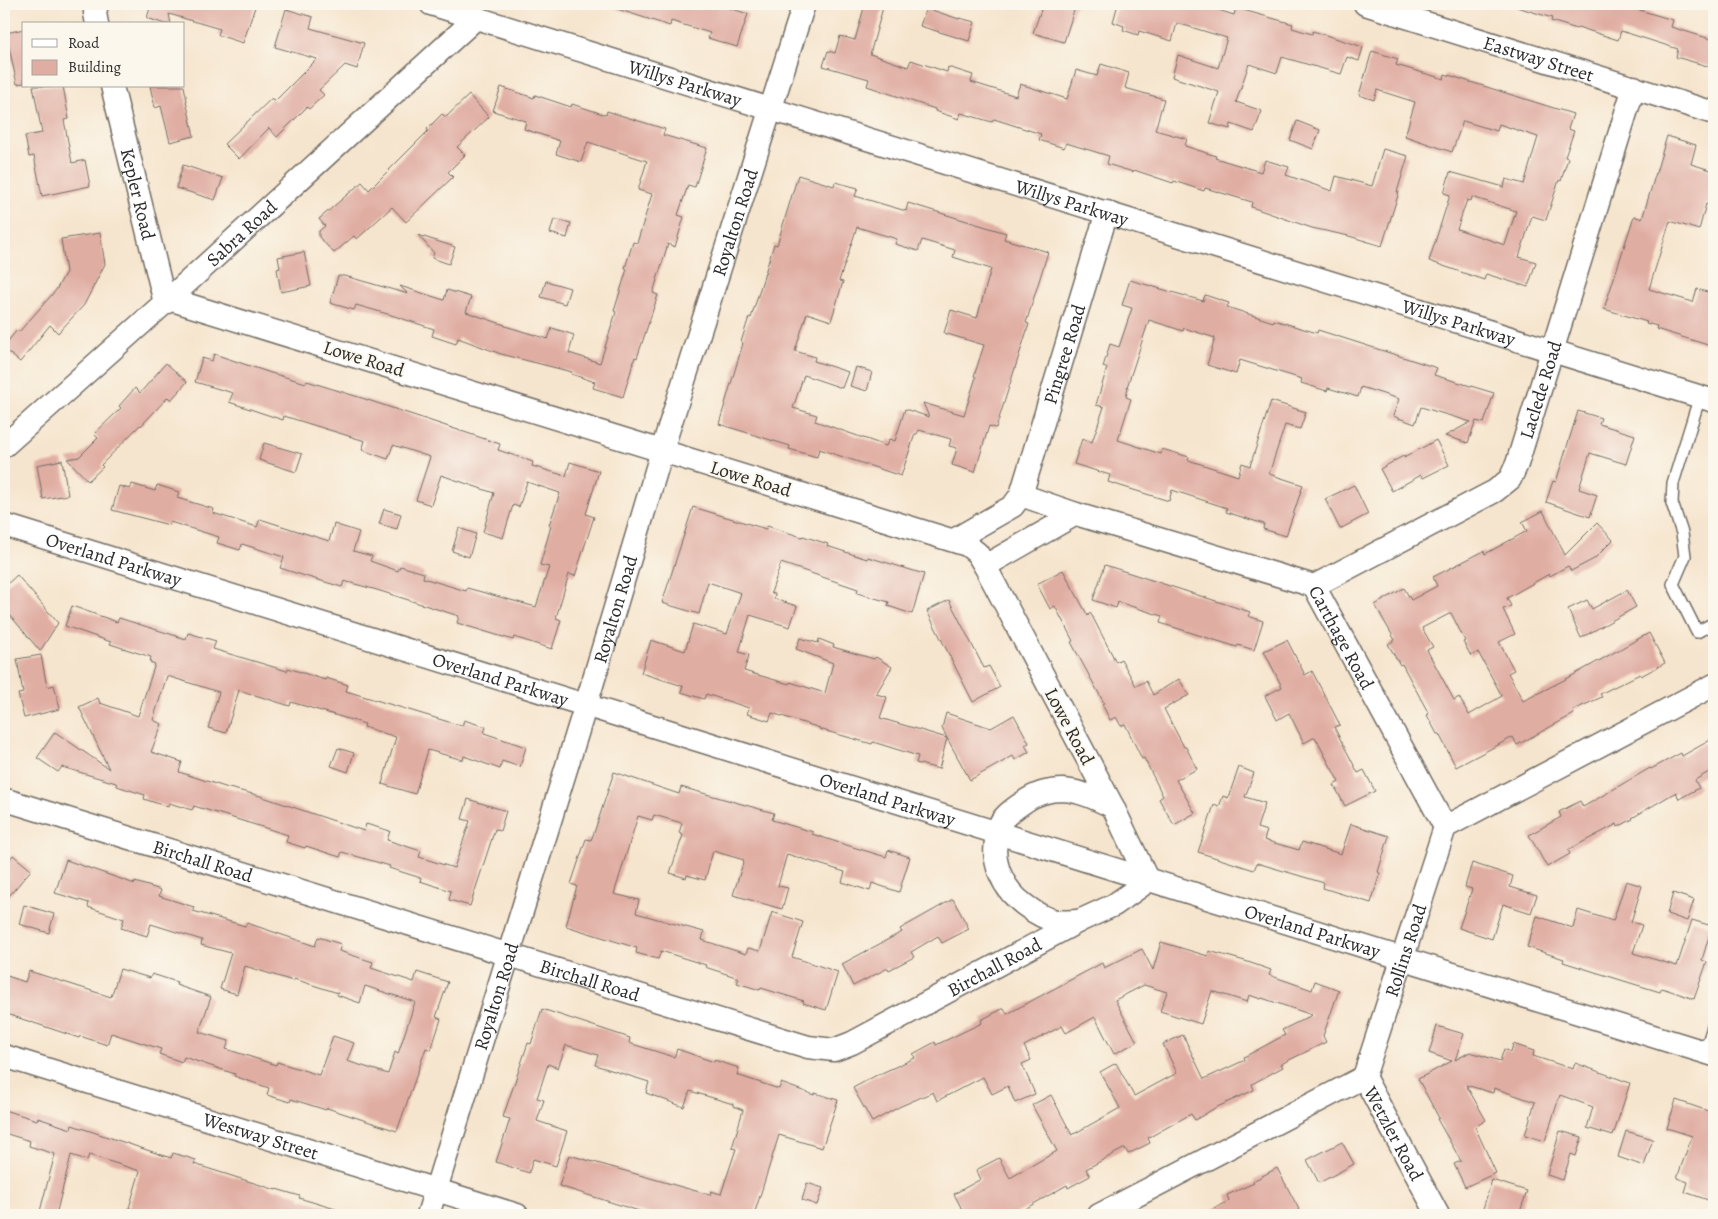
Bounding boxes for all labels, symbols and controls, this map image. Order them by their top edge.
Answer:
legend [22,22,185,88]
street label: Eastway Street [1480,30,1597,89]
text: Road [68,33,100,53]
street label: Willys Parkway [624,54,745,113]
text: Building [68,57,121,77]
street label: Kepler Road [114,145,161,243]
street label: Royalton Road [706,165,765,280]
street label: Willys Parkway [1011,173,1132,233]
street label: Sabra Road [201,194,284,273]
street label: Willys Parkway [1398,293,1519,353]
street label: Pingree Road [1037,301,1092,407]
street label: Lowe Road [320,334,408,384]
street label: Laclede Road [1514,337,1569,442]
street label: Lowe Road [707,454,795,504]
street label: Overland Parkway [42,527,185,593]
street label: Royalton Road [587,552,644,666]
street label: Carthage Road [1302,581,1380,695]
street label: Overland Parkway [429,647,572,713]
street label: Lowe Road [1038,683,1101,770]
street label: Overland Parkway [816,767,959,833]
street label: Birchall Road [149,834,257,889]
street label: Overland Parkway [1241,898,1384,965]
street label: Rollins Road [1379,900,1434,1001]
street label: Birchall Road [943,931,1047,1003]
street label: Royalton Road [468,939,526,1054]
street label: Birchall Road [536,953,644,1009]
street label: Wetzler Road [1357,1081,1430,1186]
street label: Westway Street [199,1106,321,1167]

